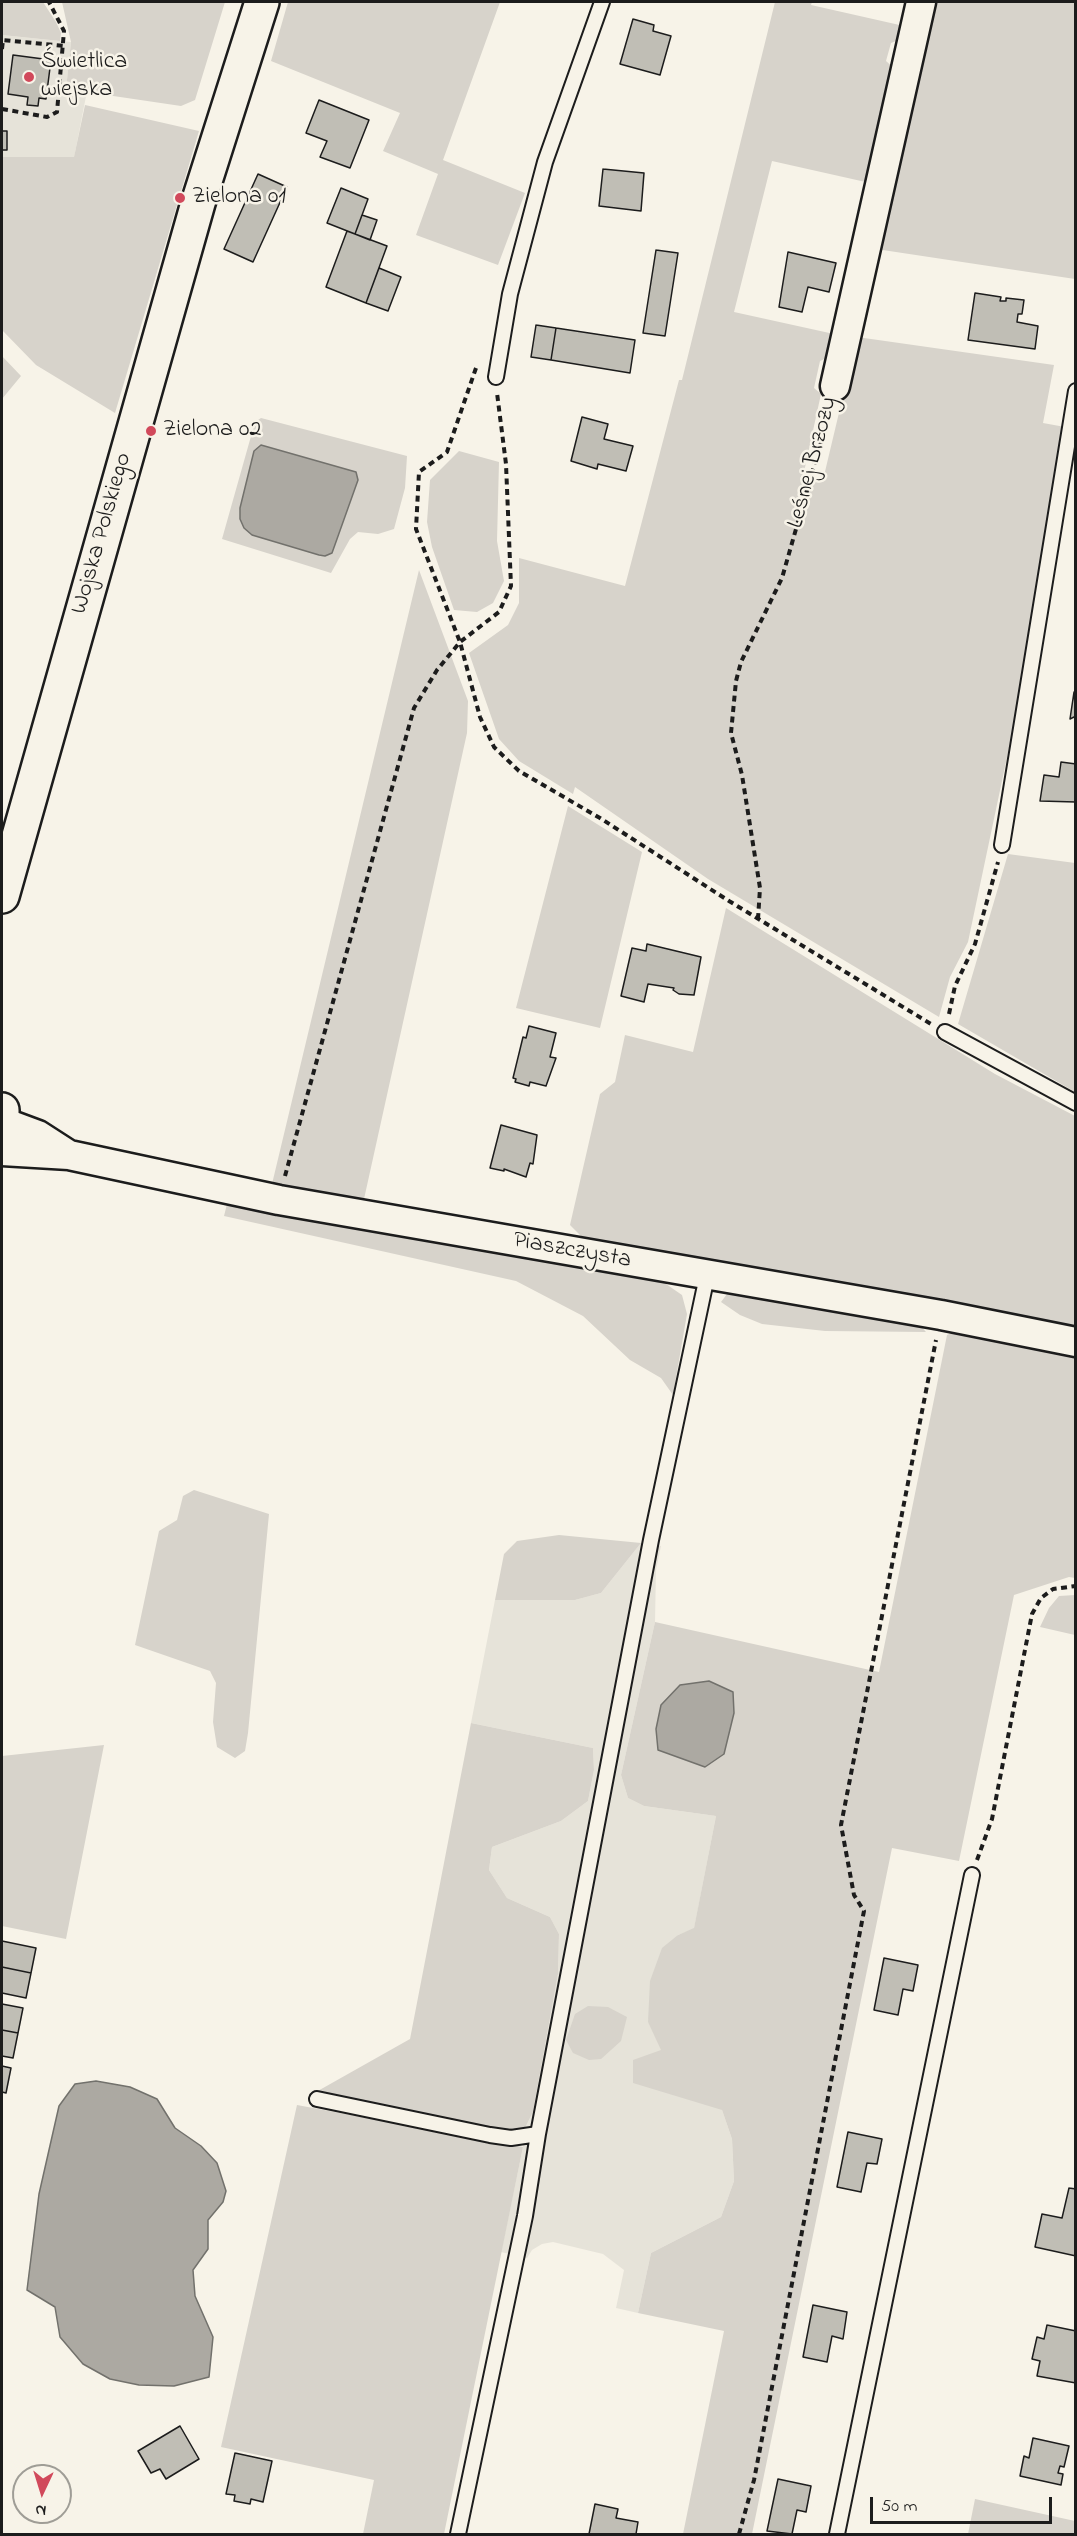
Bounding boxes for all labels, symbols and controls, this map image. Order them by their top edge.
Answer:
place label: Świetlica wiejska [41,49,127,105]
marker: Świetlica wiejska [22,70,36,84]
place label: Zielona 01 [192,184,286,212]
marker: Zielona 01 [173,191,187,205]
street label: Leśnej Brzozy [783,394,845,532]
place label: Zielona 02 [163,417,261,445]
marker: Zielona 02 [144,424,158,438]
street label: Wojska Polskiego [66,450,140,618]
street label: Piaszczysta [511,1227,633,1277]
north arrow [12,2464,72,2524]
scale bar [873,2485,1054,2523]
text: 50 m [881,2494,918,2520]
text: N [35,2498,47,2522]

